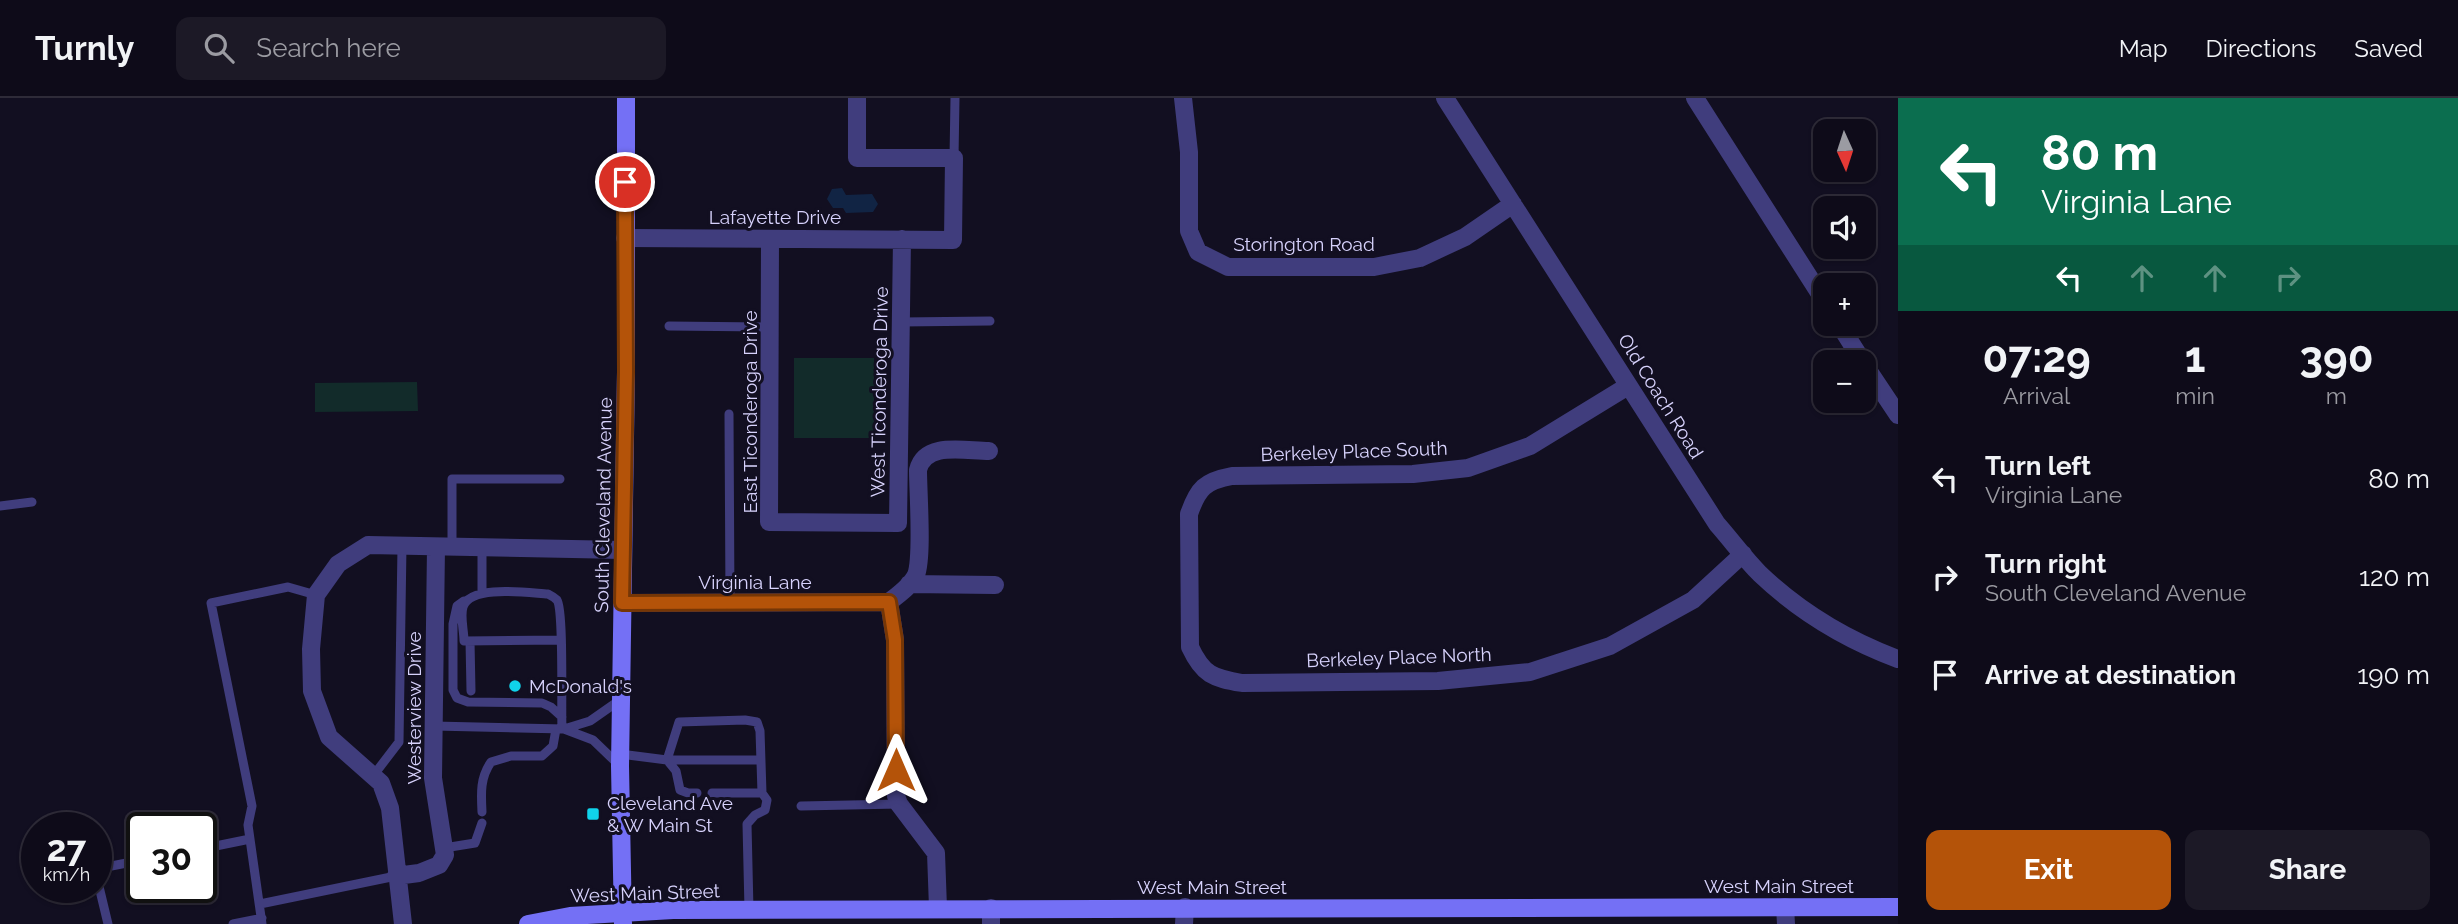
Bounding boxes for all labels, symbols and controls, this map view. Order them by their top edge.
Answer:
search box [176,17,666,80]
text: Turnly [35,29,134,68]
icon: search [200,29,238,67]
text: Search here [256,33,401,63]
text: Map [2119,34,2168,63]
text: Directions [2206,34,2316,63]
text: Saved [2354,34,2423,63]
north arrow [1813,119,1876,182]
map controls [1813,119,1876,413]
text: 80 m [2041,124,2158,181]
icon: left [1926,126,2017,217]
pin [595,152,655,212]
icon: arrive [606,163,644,201]
text: Virginia Lane [2041,183,2232,220]
button: sound [1813,196,1876,259]
street label: Lafayette Drive [709,206,841,228]
street label: Storington Road [1233,233,1375,255]
icon: left [2050,259,2088,297]
icon: ahead [2123,259,2161,297]
icon: ahead [2196,259,2234,297]
icon: right [2269,259,2307,297]
button: + [1813,273,1876,336]
street label: West Ticonderoga Drive [866,286,892,498]
street label: East Ticonderoga Drive [739,310,761,514]
street label: Old Coach Road [1614,330,1708,462]
text: 07:29 [1983,333,2091,382]
text: 1 [2185,333,2205,382]
text: 390 [2299,333,2373,382]
button: − [1813,350,1876,413]
text: Arrival [2003,382,2070,409]
text: min [2175,382,2215,409]
text: m [2326,382,2347,409]
street label: South Cleveland Avenue [590,397,616,613]
street label: Berkeley Place South [1260,437,1448,465]
text: Turn left [1985,451,2091,481]
icon: left [1926,460,1964,498]
text: 80 m [2368,464,2430,494]
text: Virginia Lane [1985,481,2122,508]
text: Turn right [1985,549,2106,579]
icon: right [1926,558,1964,596]
text: 120 m [2359,562,2430,592]
street label: Virginia Lane [698,571,812,593]
text: South Cleveland Avenue [1985,579,2246,606]
street label: Westerview Drive [403,631,425,785]
street label: Berkeley Place North [1306,643,1492,671]
icon: arrive [1926,656,1964,694]
text: Arrive at destination [1985,660,2236,690]
text: 190 m [2357,660,2430,690]
place label: McDonald's [529,675,632,697]
marker: McDonald's [507,678,523,694]
position arrow [859,733,933,807]
place label: Cleveland Ave & W Main St [607,792,733,836]
marker: Cleveland Ave & W Main St [585,806,601,822]
speed limit sign: 30 [126,812,217,903]
text: 27 [47,828,86,869]
button: Exit [1926,830,2171,910]
button: Share [2185,830,2430,910]
text: km/h [43,864,90,885]
street label: West Main Street [1704,875,1855,897]
street label: West Main Street [1137,876,1288,898]
street label: West Main Street [570,879,721,907]

